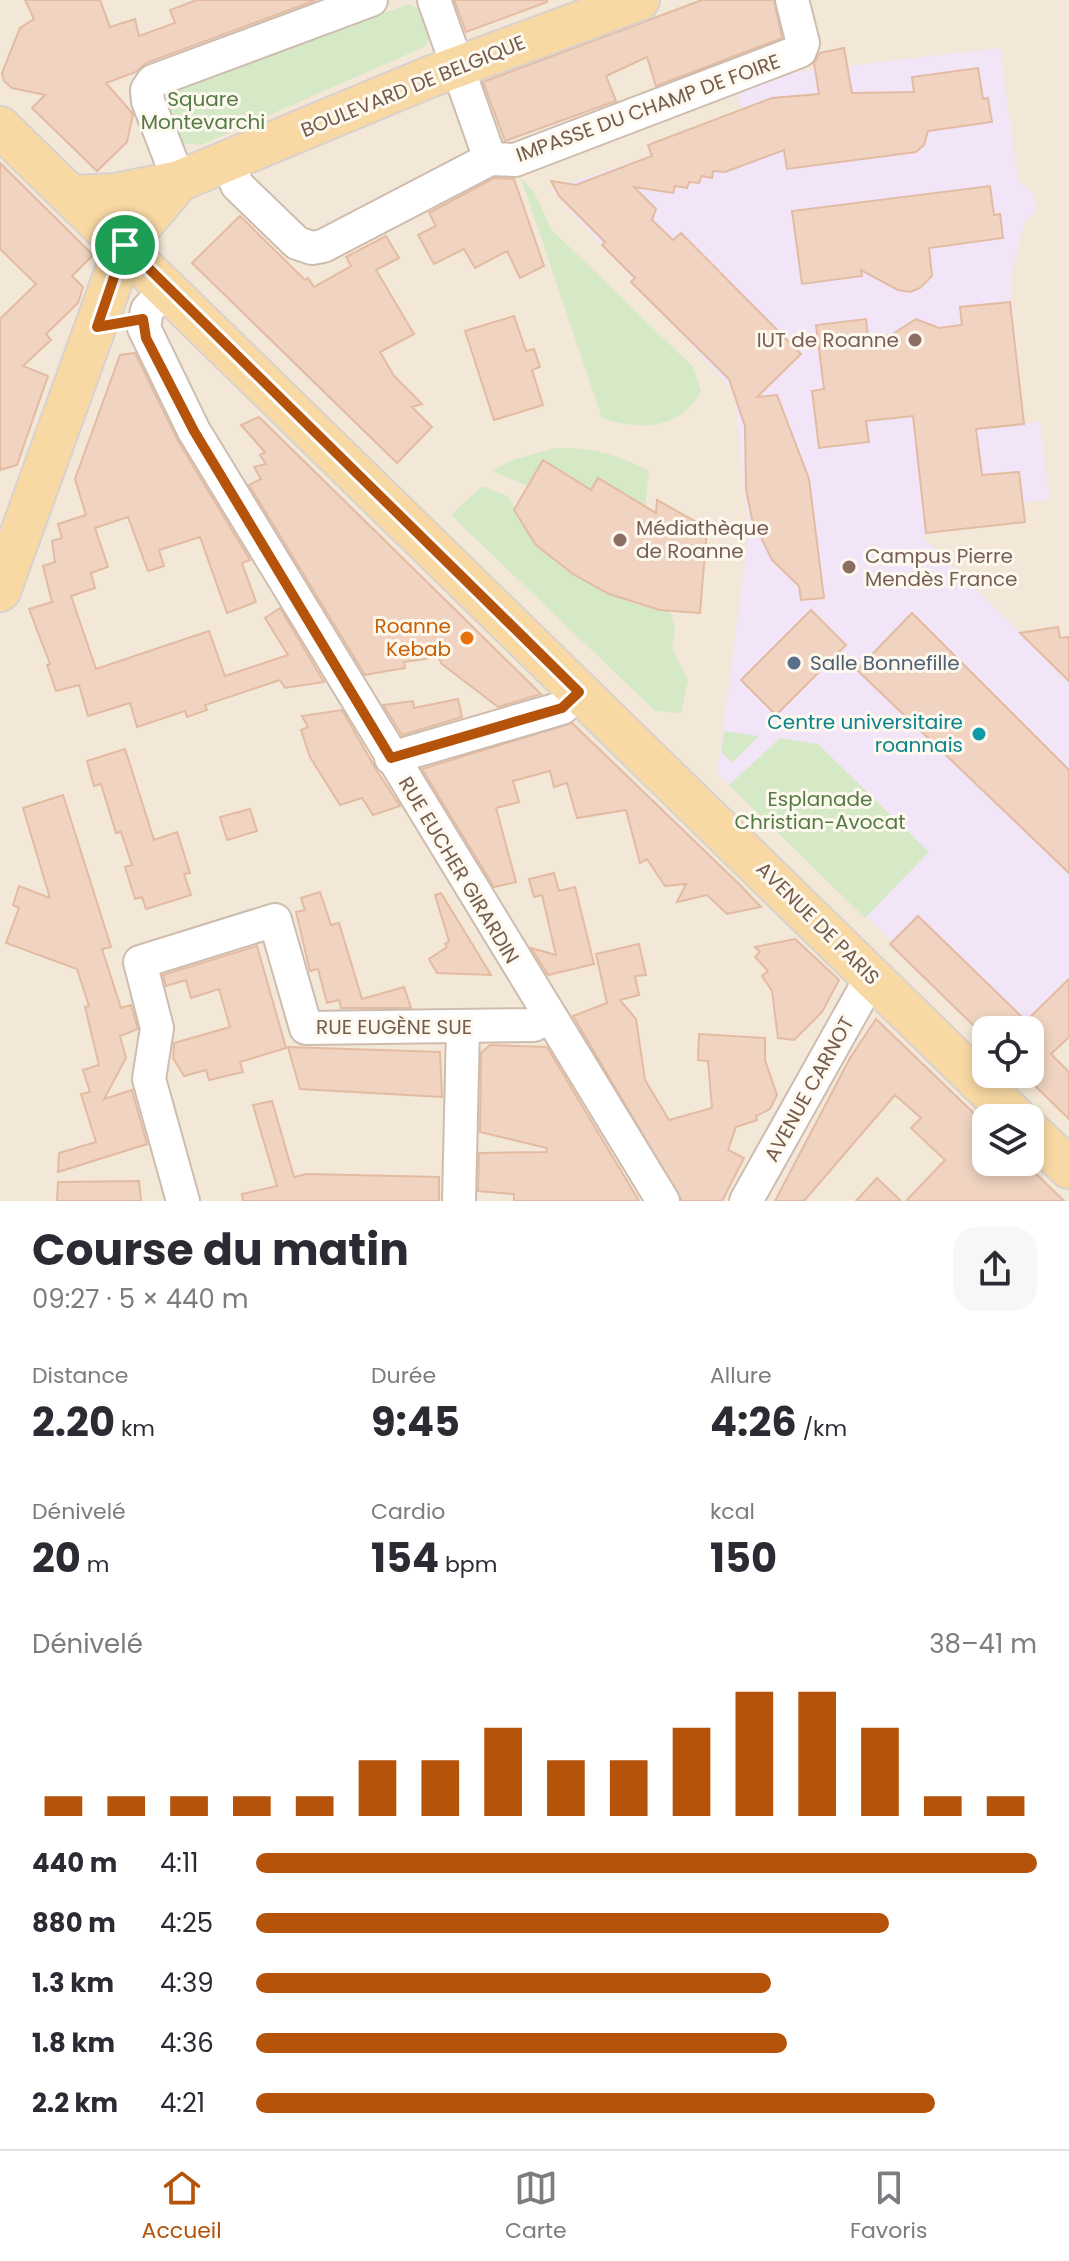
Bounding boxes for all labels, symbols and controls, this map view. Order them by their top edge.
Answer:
street label: BOULEVARD DE BELGIQUE [297,28,529,144]
street label: IMPASSE DU CHAMP DE FOIRE [512,47,784,169]
park label: Square Montevarchi [141,85,265,136]
pin [91,211,159,279]
icon: arrive [103,223,147,267]
place label: IUT de Roanne [757,326,899,354]
marker: IUT de Roanne [906,331,924,349]
place label: Médiathèque de Roanne [636,514,769,565]
marker: Médiathèque de Roanne [611,531,629,549]
place label: Campus Pierre Mendès France [865,542,1018,593]
marker: Campus Pierre Mendès France [840,558,858,576]
place label: Roanne Kebab [375,612,451,663]
marker: Roanne Kebab [458,629,476,647]
place label: Salle Bonnefille [810,649,960,677]
marker: Salle Bonnefille [785,654,803,672]
place label: Centre universitaire roannais [767,708,963,759]
marker: Centre universitaire roannais [970,725,988,743]
street label: RUE EUCHER GIRARDIN [392,771,526,969]
park label: Esplanade Christian-Avocat [734,785,906,836]
street label: AVENUE DE PARIS [750,855,886,991]
street label: AVENUE CARNOT [757,1011,861,1167]
street label: RUE EUGÈNE SUE [316,1013,472,1041]
map controls [972,1016,1044,1176]
button: locate [972,1016,1044,1088]
button: layers [972,1104,1044,1176]
text: Course du matin [32,1219,409,1280]
button: share [953,1227,1037,1311]
text: 09:27 · 5 × 440 m [32,1281,248,1317]
text: Distance [32,1360,128,1391]
text: Durée [371,1360,436,1391]
text: Allure [710,1360,772,1391]
text: 2.20 [32,1394,115,1450]
text: 9:45 [371,1394,460,1450]
text: 4:26 [710,1394,797,1450]
text: km [115,1413,155,1444]
text: /km [797,1413,847,1444]
text: Dénivelé [32,1496,126,1527]
text: Cardio [371,1496,445,1527]
text: kcal [710,1496,755,1527]
text: 20 [32,1530,81,1586]
text: 154 [371,1530,439,1586]
text: 150 [710,1530,777,1586]
text: m [81,1549,109,1580]
text: bpm [439,1549,497,1580]
text: Dénivelé [32,1626,143,1662]
text: 38–41 m [929,1626,1037,1662]
text: 440 m [32,1845,117,1881]
text: 4:11 [160,1845,199,1881]
text: 880 m [32,1905,116,1941]
text: 4:25 [160,1905,213,1941]
text: 1.3 km [32,1965,114,2001]
text: 4:39 [160,1965,214,2001]
text: 1.8 km [32,2025,115,2061]
text: 4:36 [160,2025,214,2061]
text: 2.2 km [32,2085,118,2121]
text: 4:21 [160,2085,205,2121]
tab: Accueil [142,2166,222,2247]
tab: Carte [505,2166,567,2247]
tab: Favoris [850,2166,927,2247]

